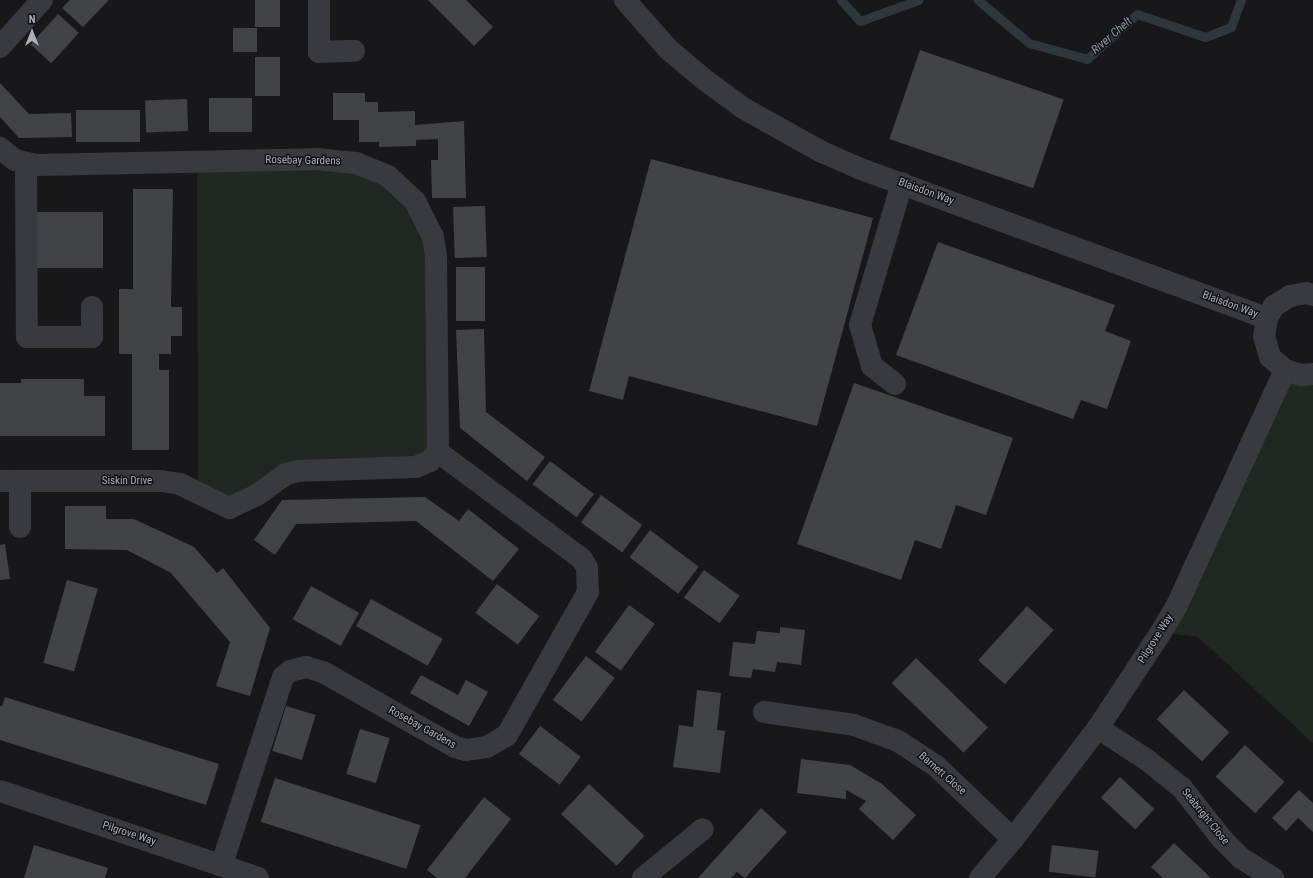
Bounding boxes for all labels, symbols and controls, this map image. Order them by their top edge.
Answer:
north arrow [12,12,52,52]
text: N [29,13,35,26]
water label: River Chelt [1089,14,1135,58]
street label: Rosebay Gardens [265,154,341,168]
street label: Blaisdon Way [896,176,956,208]
street label: Blaisdon Way [1200,289,1260,321]
street label: Siskin Drive [102,474,152,488]
street label: Pilgrove Way [1136,612,1176,666]
street label: Rosebay Gardens [386,704,458,752]
street label: Barnett Close [916,750,968,798]
street label: Seabright Close [1178,786,1232,848]
street label: Pilgrove Way [101,819,157,849]

